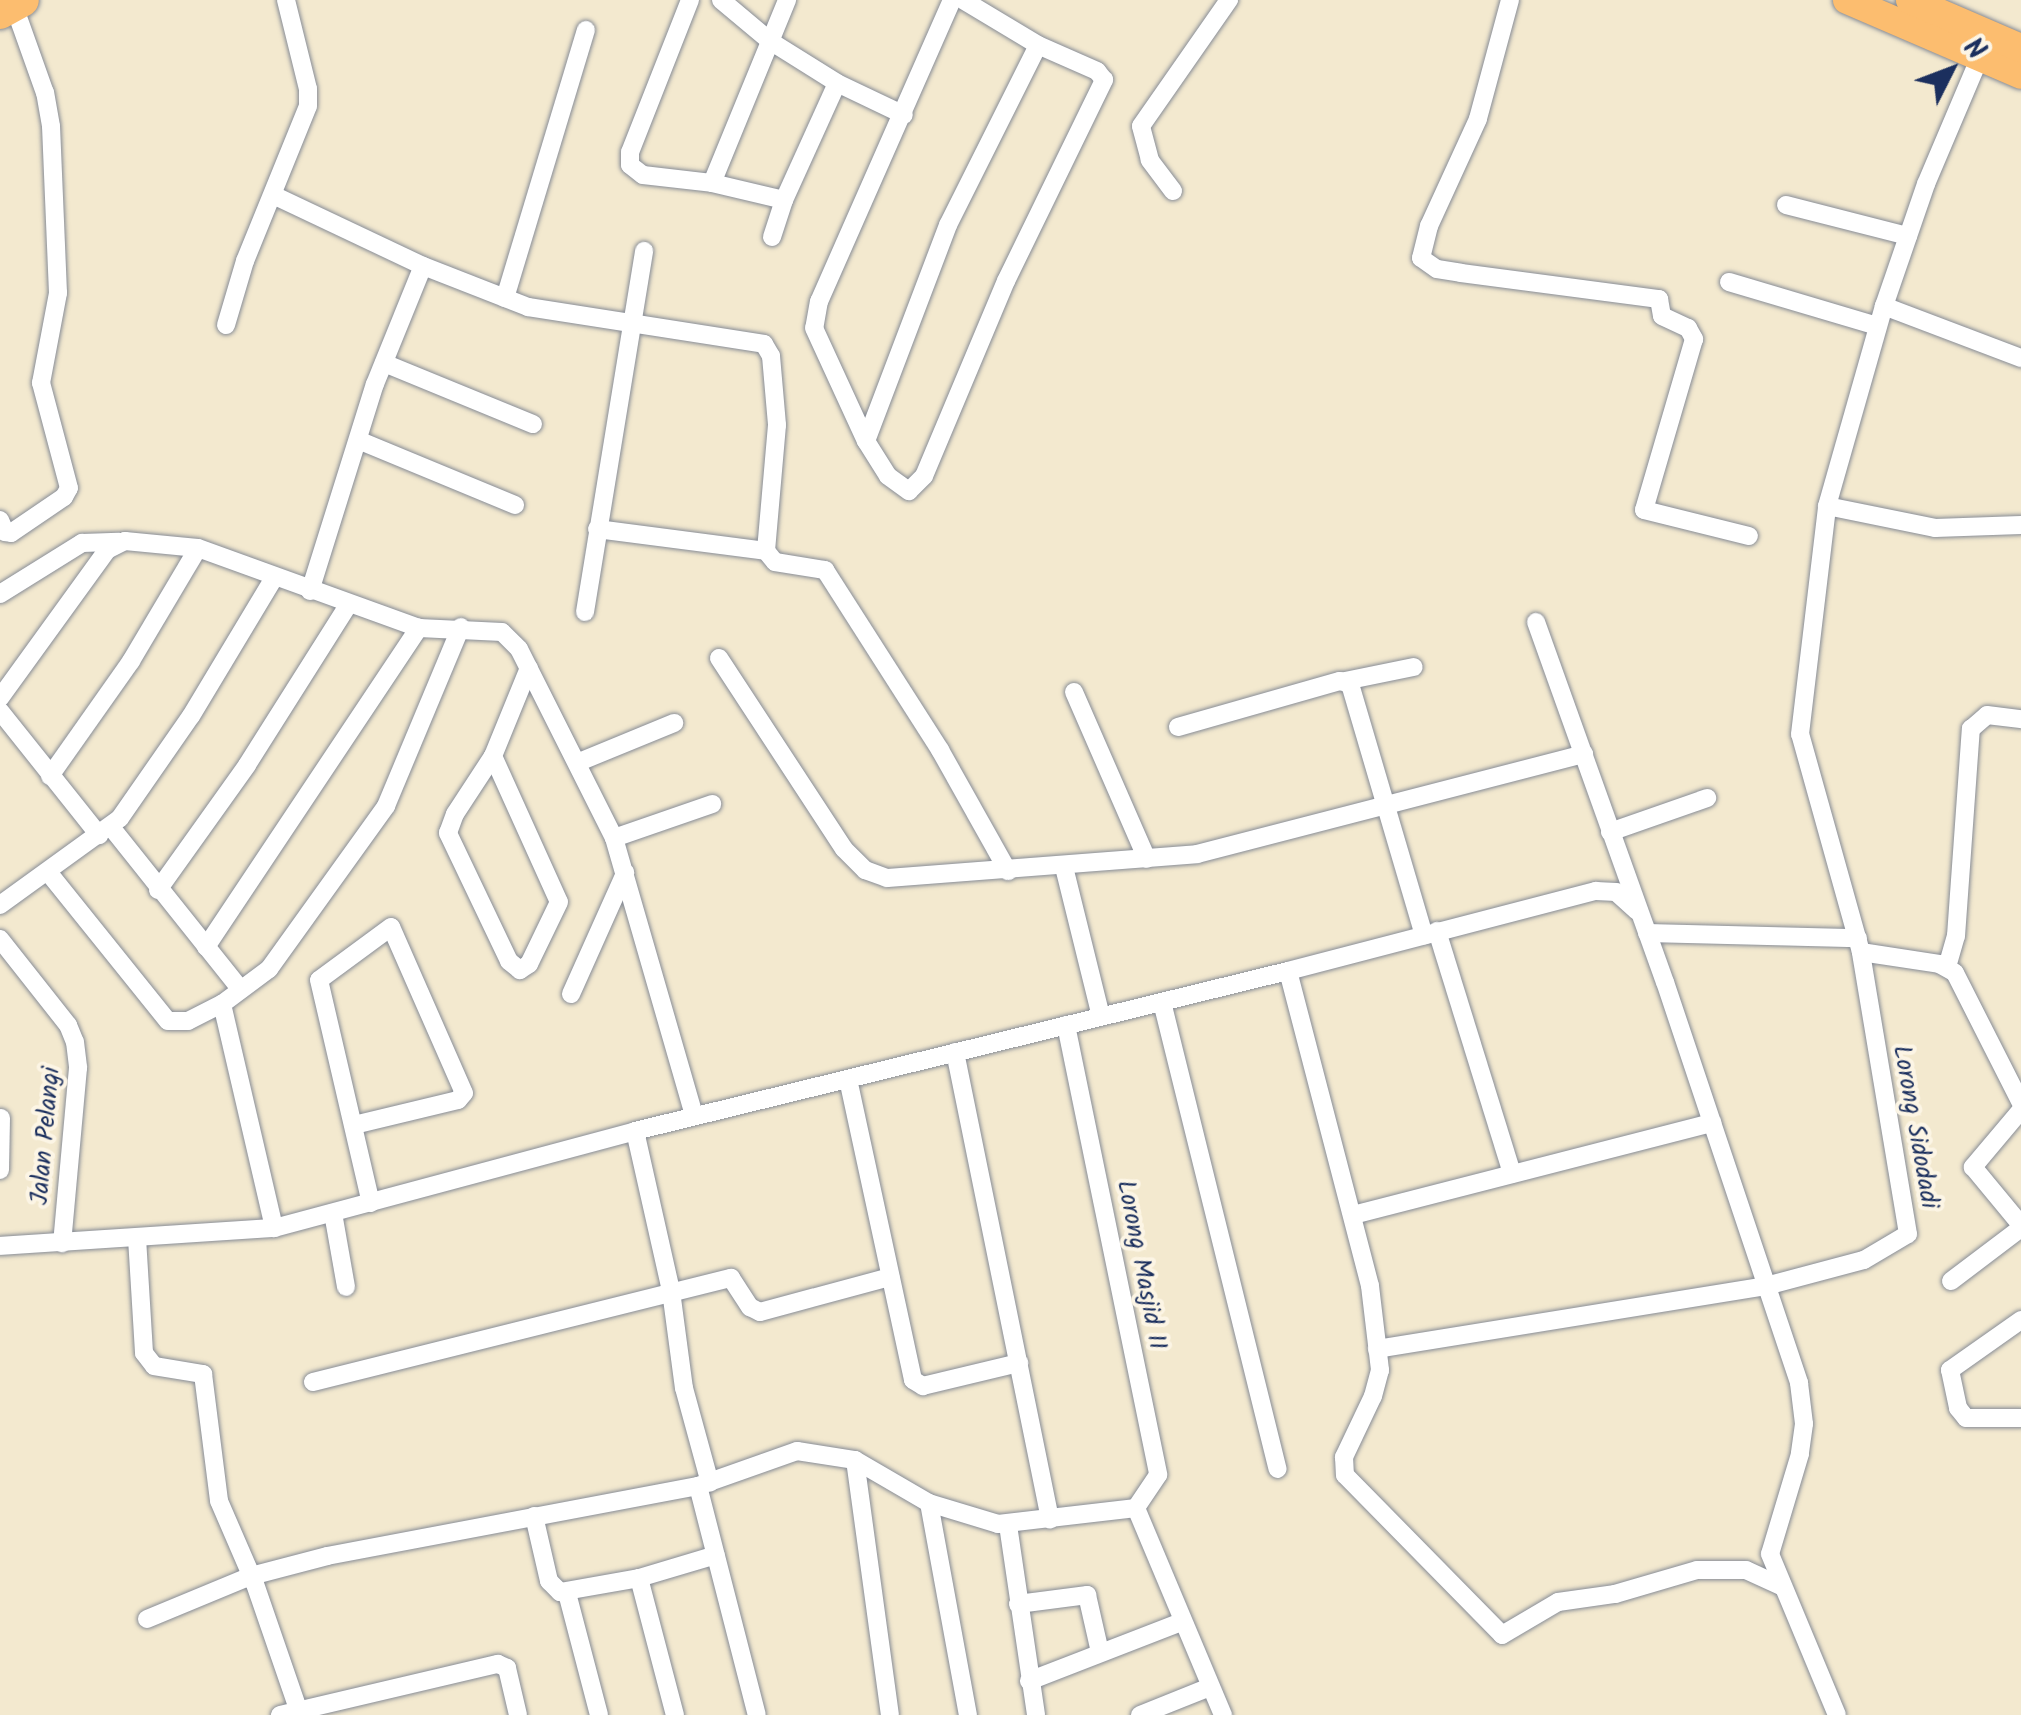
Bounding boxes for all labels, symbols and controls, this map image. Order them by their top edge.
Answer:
north arrow [1901,20,2001,120]
text: N [1951,28,1996,71]
street label: Lorong Sidodadi [1886,1043,1944,1211]
street label: Jalan Pelangi [25,1066,67,1206]
street label: Lorong Masjid II [1110,1178,1172,1352]

